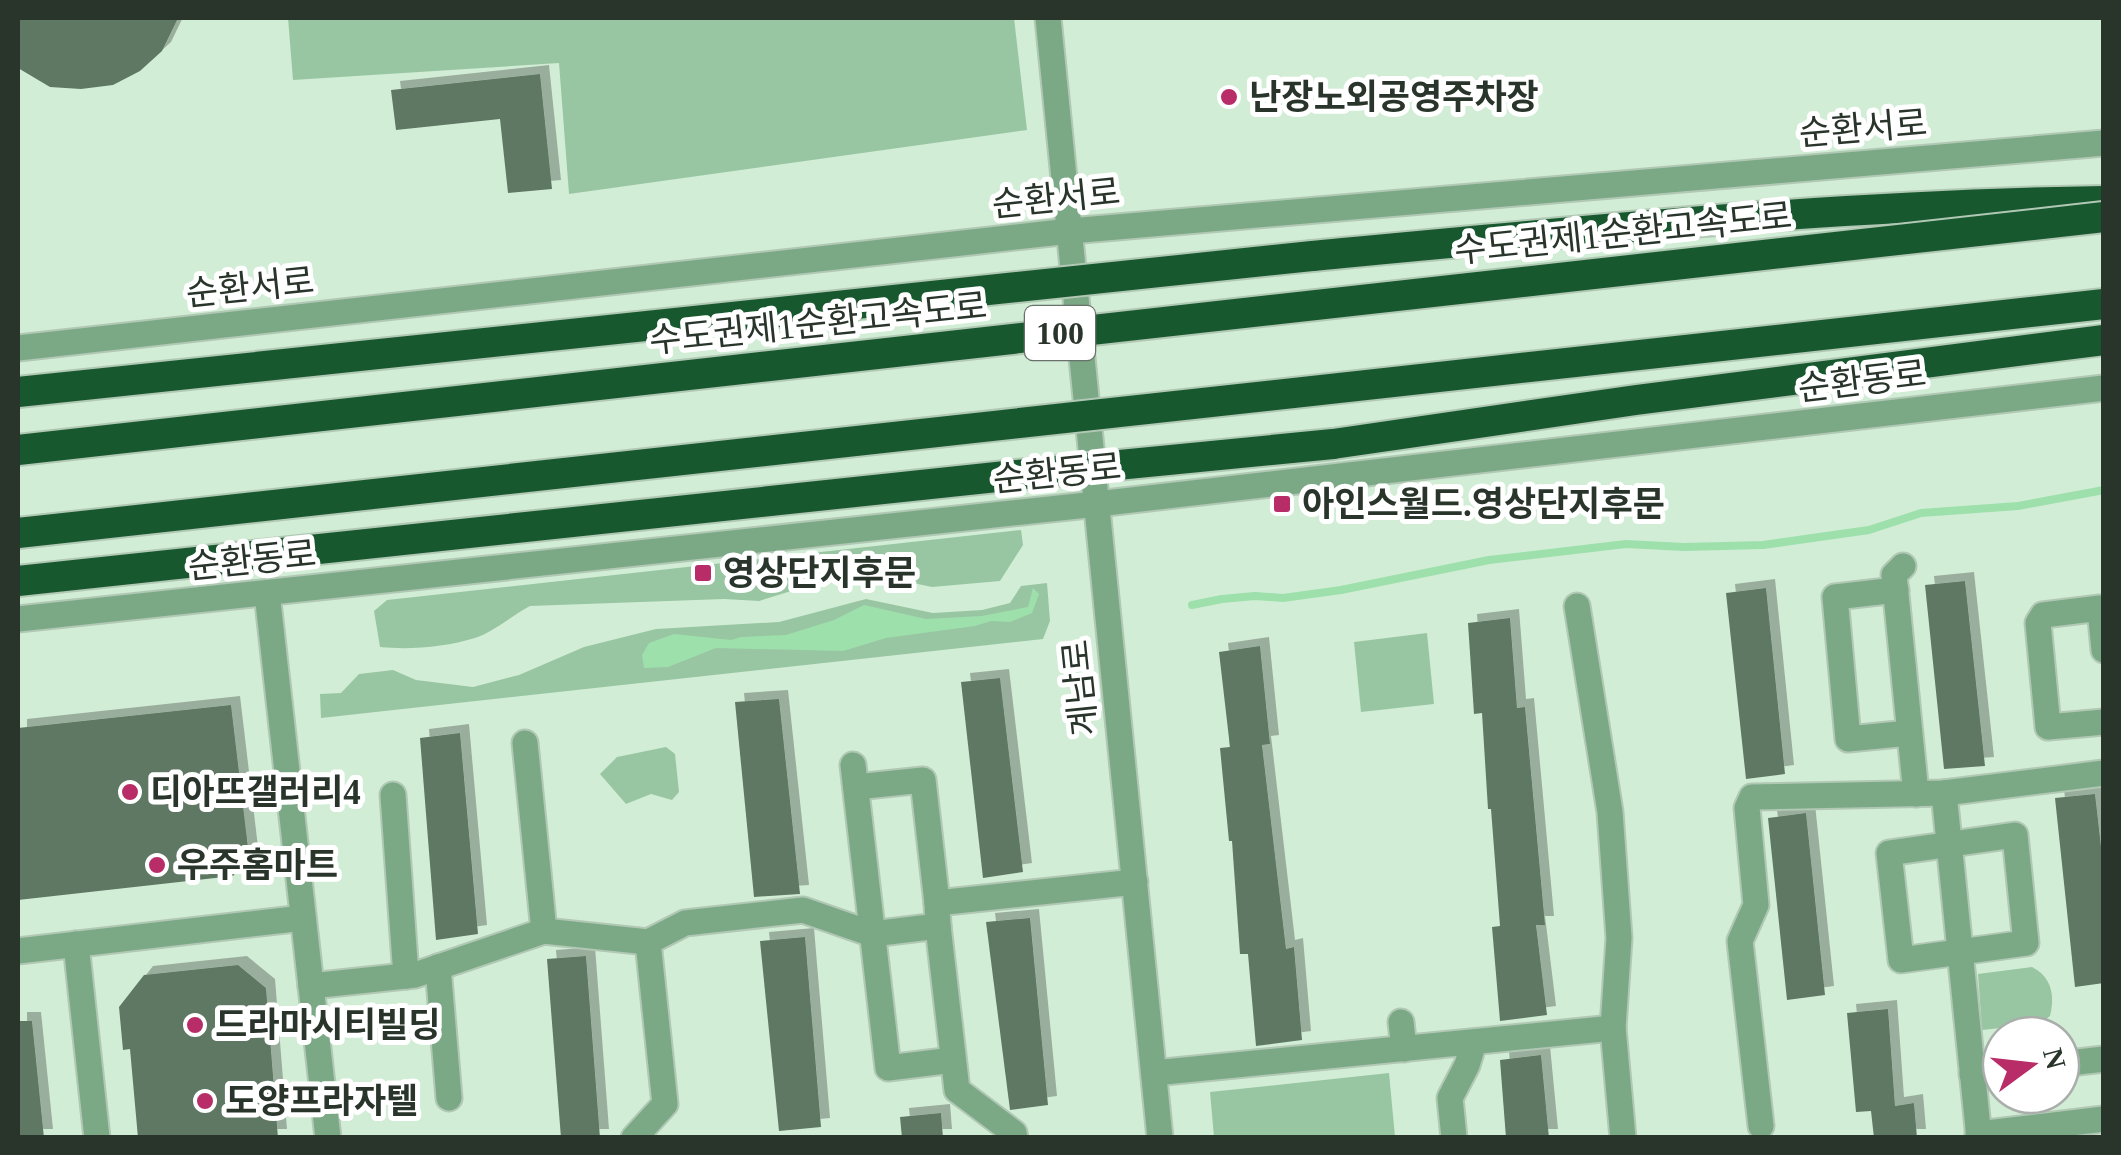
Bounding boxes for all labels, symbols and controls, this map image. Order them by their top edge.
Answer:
place label: 난장노외공영주차장 [1249,78,1539,117]
marker: 난장노외공영주차장 [1218,86,1240,108]
street label: 순환서로 [1797,103,1929,154]
street label: 순환서로 [990,172,1122,225]
street label: 수도권제1순환고속도로 [1452,196,1794,271]
street label: 순환서로 [184,261,316,314]
street label: 수도권제1순환고속도로 [647,286,989,361]
road number: 100 [1025,306,1095,360]
street label: 순환동로 [1796,354,1928,409]
street label: 순환동로 [991,447,1123,500]
place label: 아인스월드.영상단지후문 [1302,485,1665,524]
marker: 아인스월드.영상단지후문 [1271,493,1293,515]
street label: 순환동로 [186,534,318,587]
place label: 영상단지후문 [723,554,916,593]
marker: 영상단지후문 [692,562,714,584]
street label: 계남로 [1056,638,1105,738]
place label: 디아뜨갤러리4 [150,773,361,812]
marker: 디아뜨갤러리4 [119,781,141,803]
place label: 우주홈마트 [177,846,338,885]
marker: 우주홈마트 [146,854,168,876]
place label: 드라마시티빌딩 [215,1006,440,1045]
marker: 드라마시티빌딩 [184,1014,206,1036]
north arrow [1981,1015,2081,1115]
text: N [2037,1045,2072,1072]
place label: 도양프라자텔 [225,1082,418,1121]
marker: 도양프라자텔 [194,1090,216,1112]

